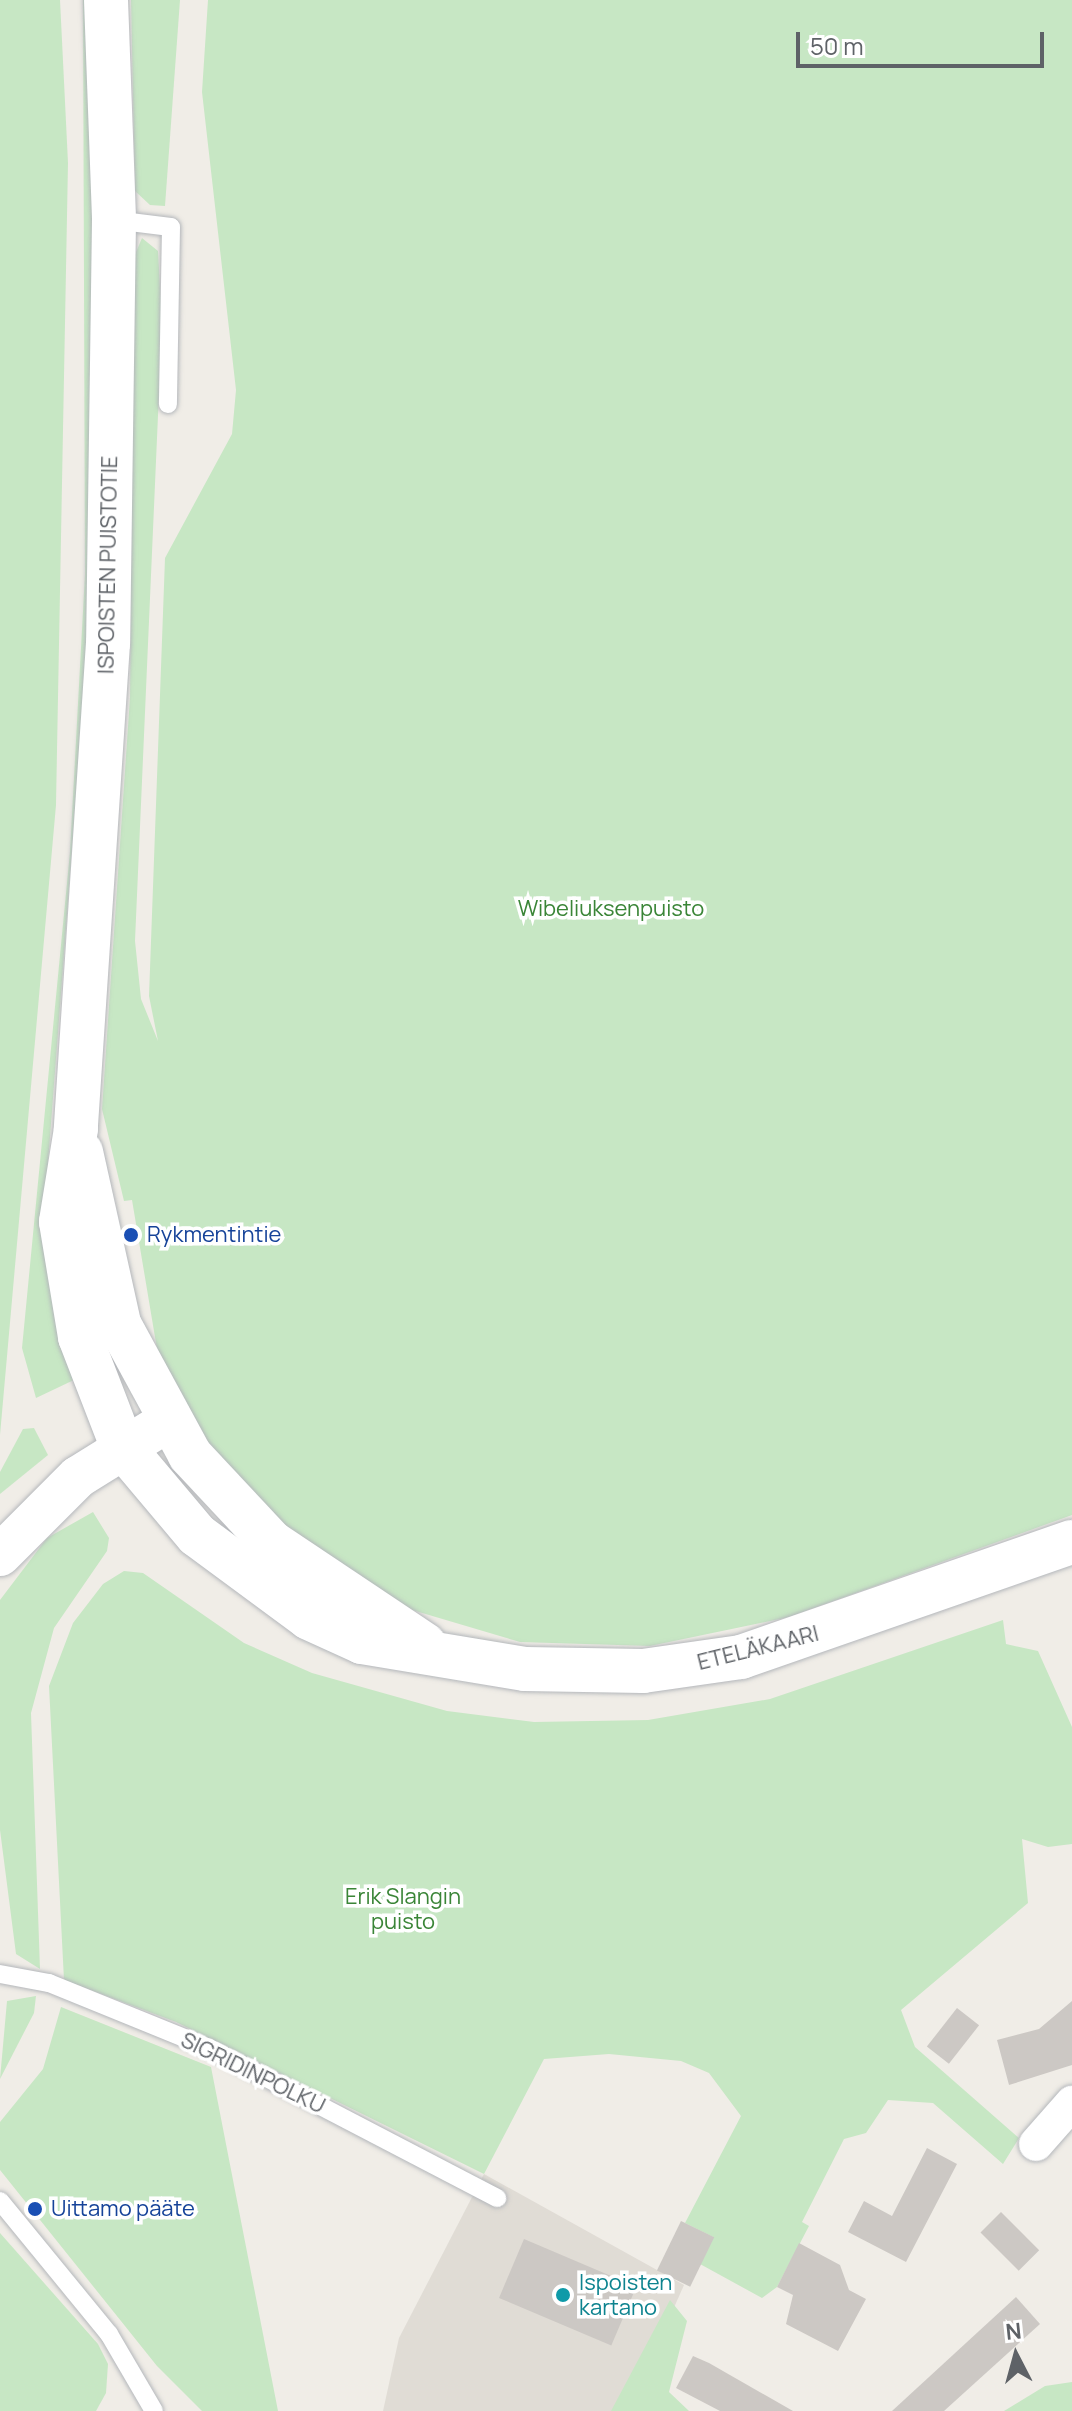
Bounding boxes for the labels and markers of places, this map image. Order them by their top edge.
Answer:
place label: Rykmentintie [147,1222,281,1248]
marker: Rykmentintie [122,1226,140,1244]
place label: Uittamo pääte [51,2196,195,2222]
marker: Uittamo pääte [26,2200,44,2218]
place label: Ispoisten kartano [579,2269,672,2320]
marker: Ispoisten kartano [554,2286,572,2304]

